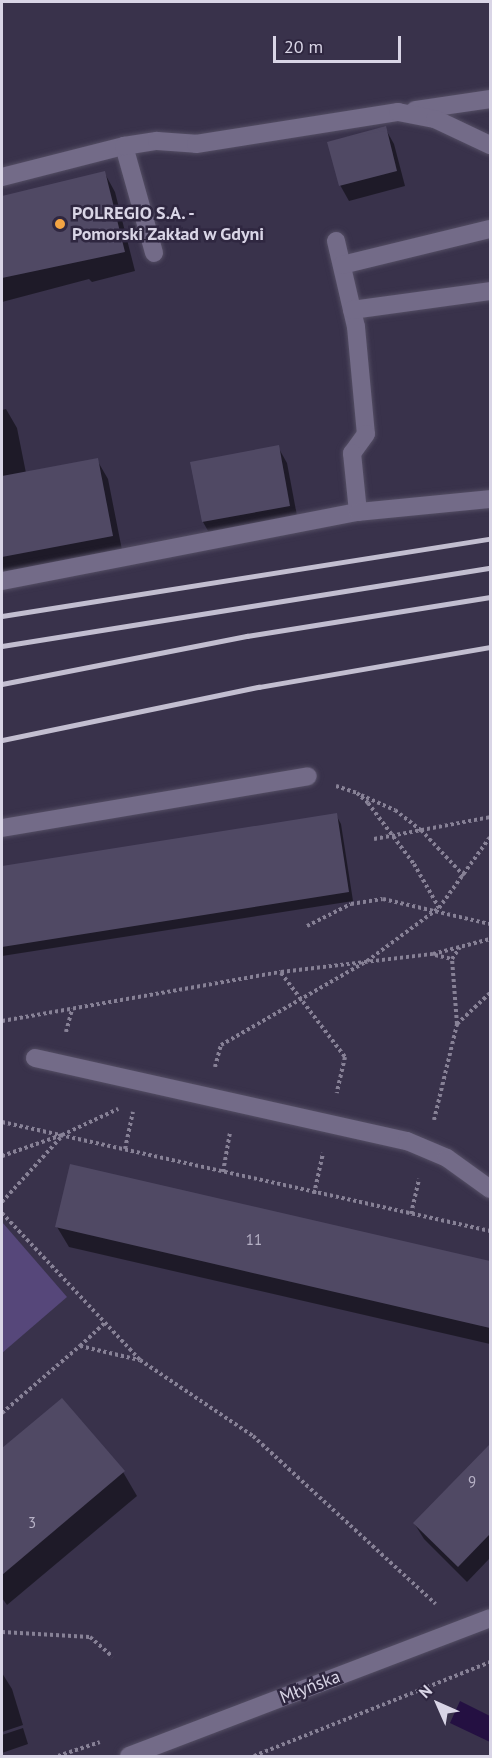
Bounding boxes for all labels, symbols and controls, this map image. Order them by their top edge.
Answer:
scale bar [276,24,404,62]
text: 20 m [284,35,323,58]
place label: POLREGIO S.A. - Pomorski Zakład w Gdyni [72,203,265,246]
marker: POLREGIO S.A. - Pomorski Zakład w Gdyni [53,217,67,231]
house number: 11 [246,1231,262,1249]
house number: 9 [468,1473,476,1491]
house number: 3 [28,1514,36,1532]
street label: Młyńska [277,1666,343,1708]
north arrow [408,1674,468,1734]
text: N [414,1680,436,1702]

